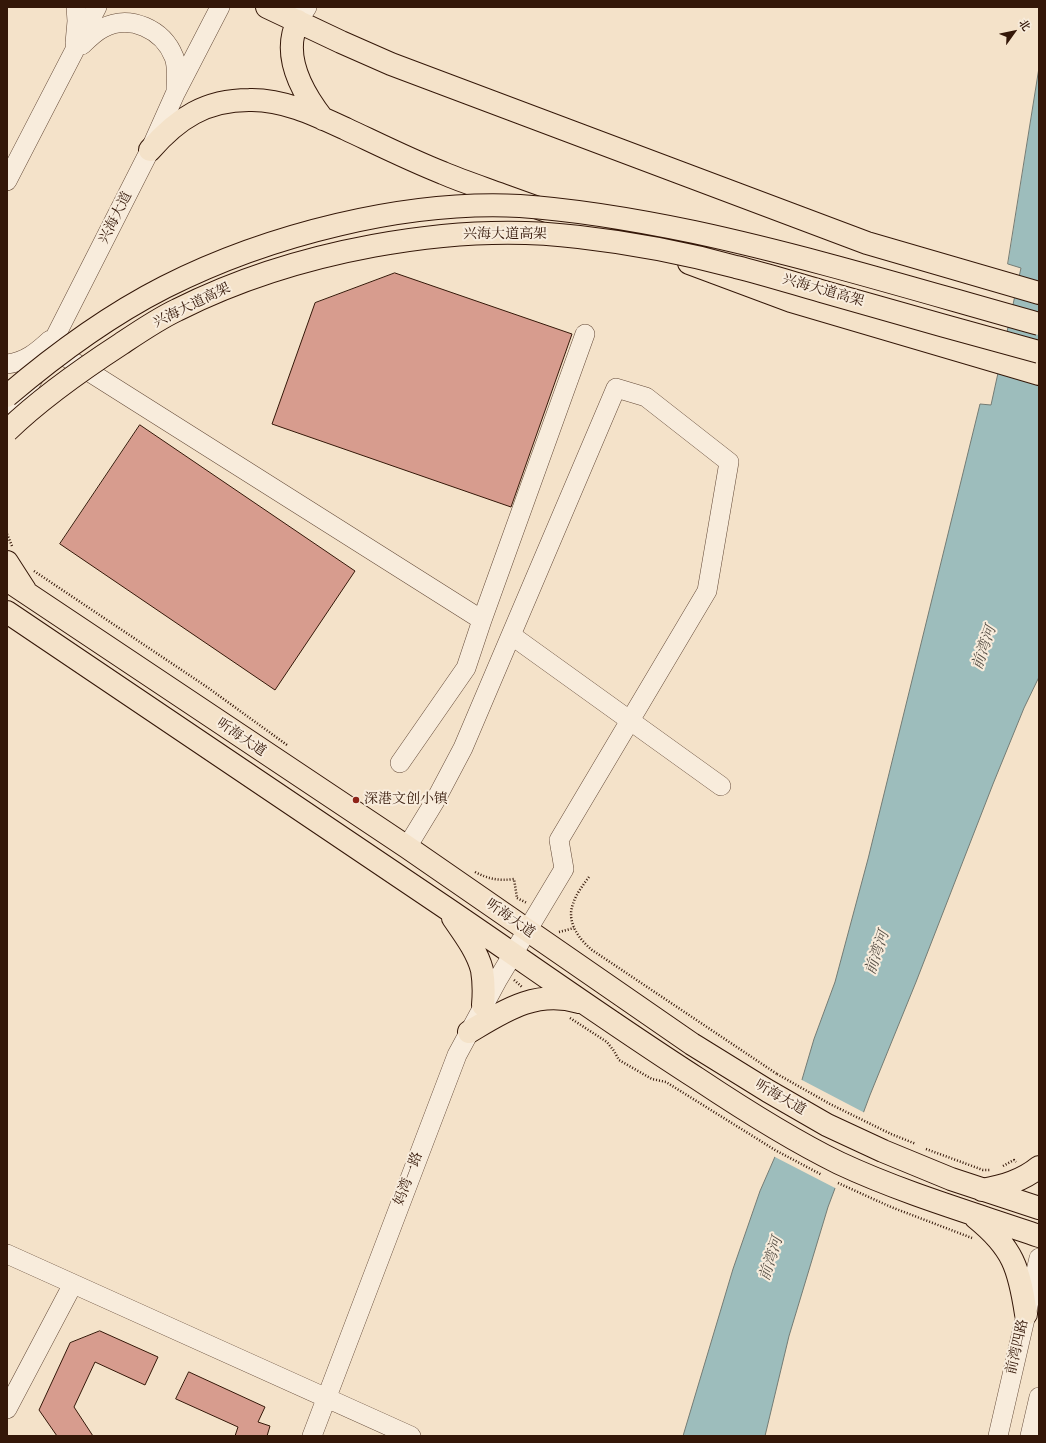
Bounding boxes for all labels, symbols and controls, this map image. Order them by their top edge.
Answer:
north arrow [994,12,1034,52]
text: 北 [1015,16,1034,34]
street label: 兴海大道 [96,189,136,247]
street label: 兴海大道高架 [463,227,547,243]
street label: 兴海大道高架 [780,271,866,311]
street label: 兴海大道高架 [151,280,233,332]
water label: 前湾河 [969,624,1001,672]
street label: 听海大道 [213,715,269,761]
place label: 深港文创小镇 [364,792,448,808]
marker: 深港文创小镇 [351,795,361,805]
street label: 听海大道 [482,896,538,942]
water label: 前湾河 [862,929,894,977]
street label: 听海大道 [752,1077,808,1119]
street label: 妈湾一路 [391,1150,427,1208]
water label: 前湾河 [756,1235,788,1283]
street label: 前湾四路 [1004,1318,1032,1376]

